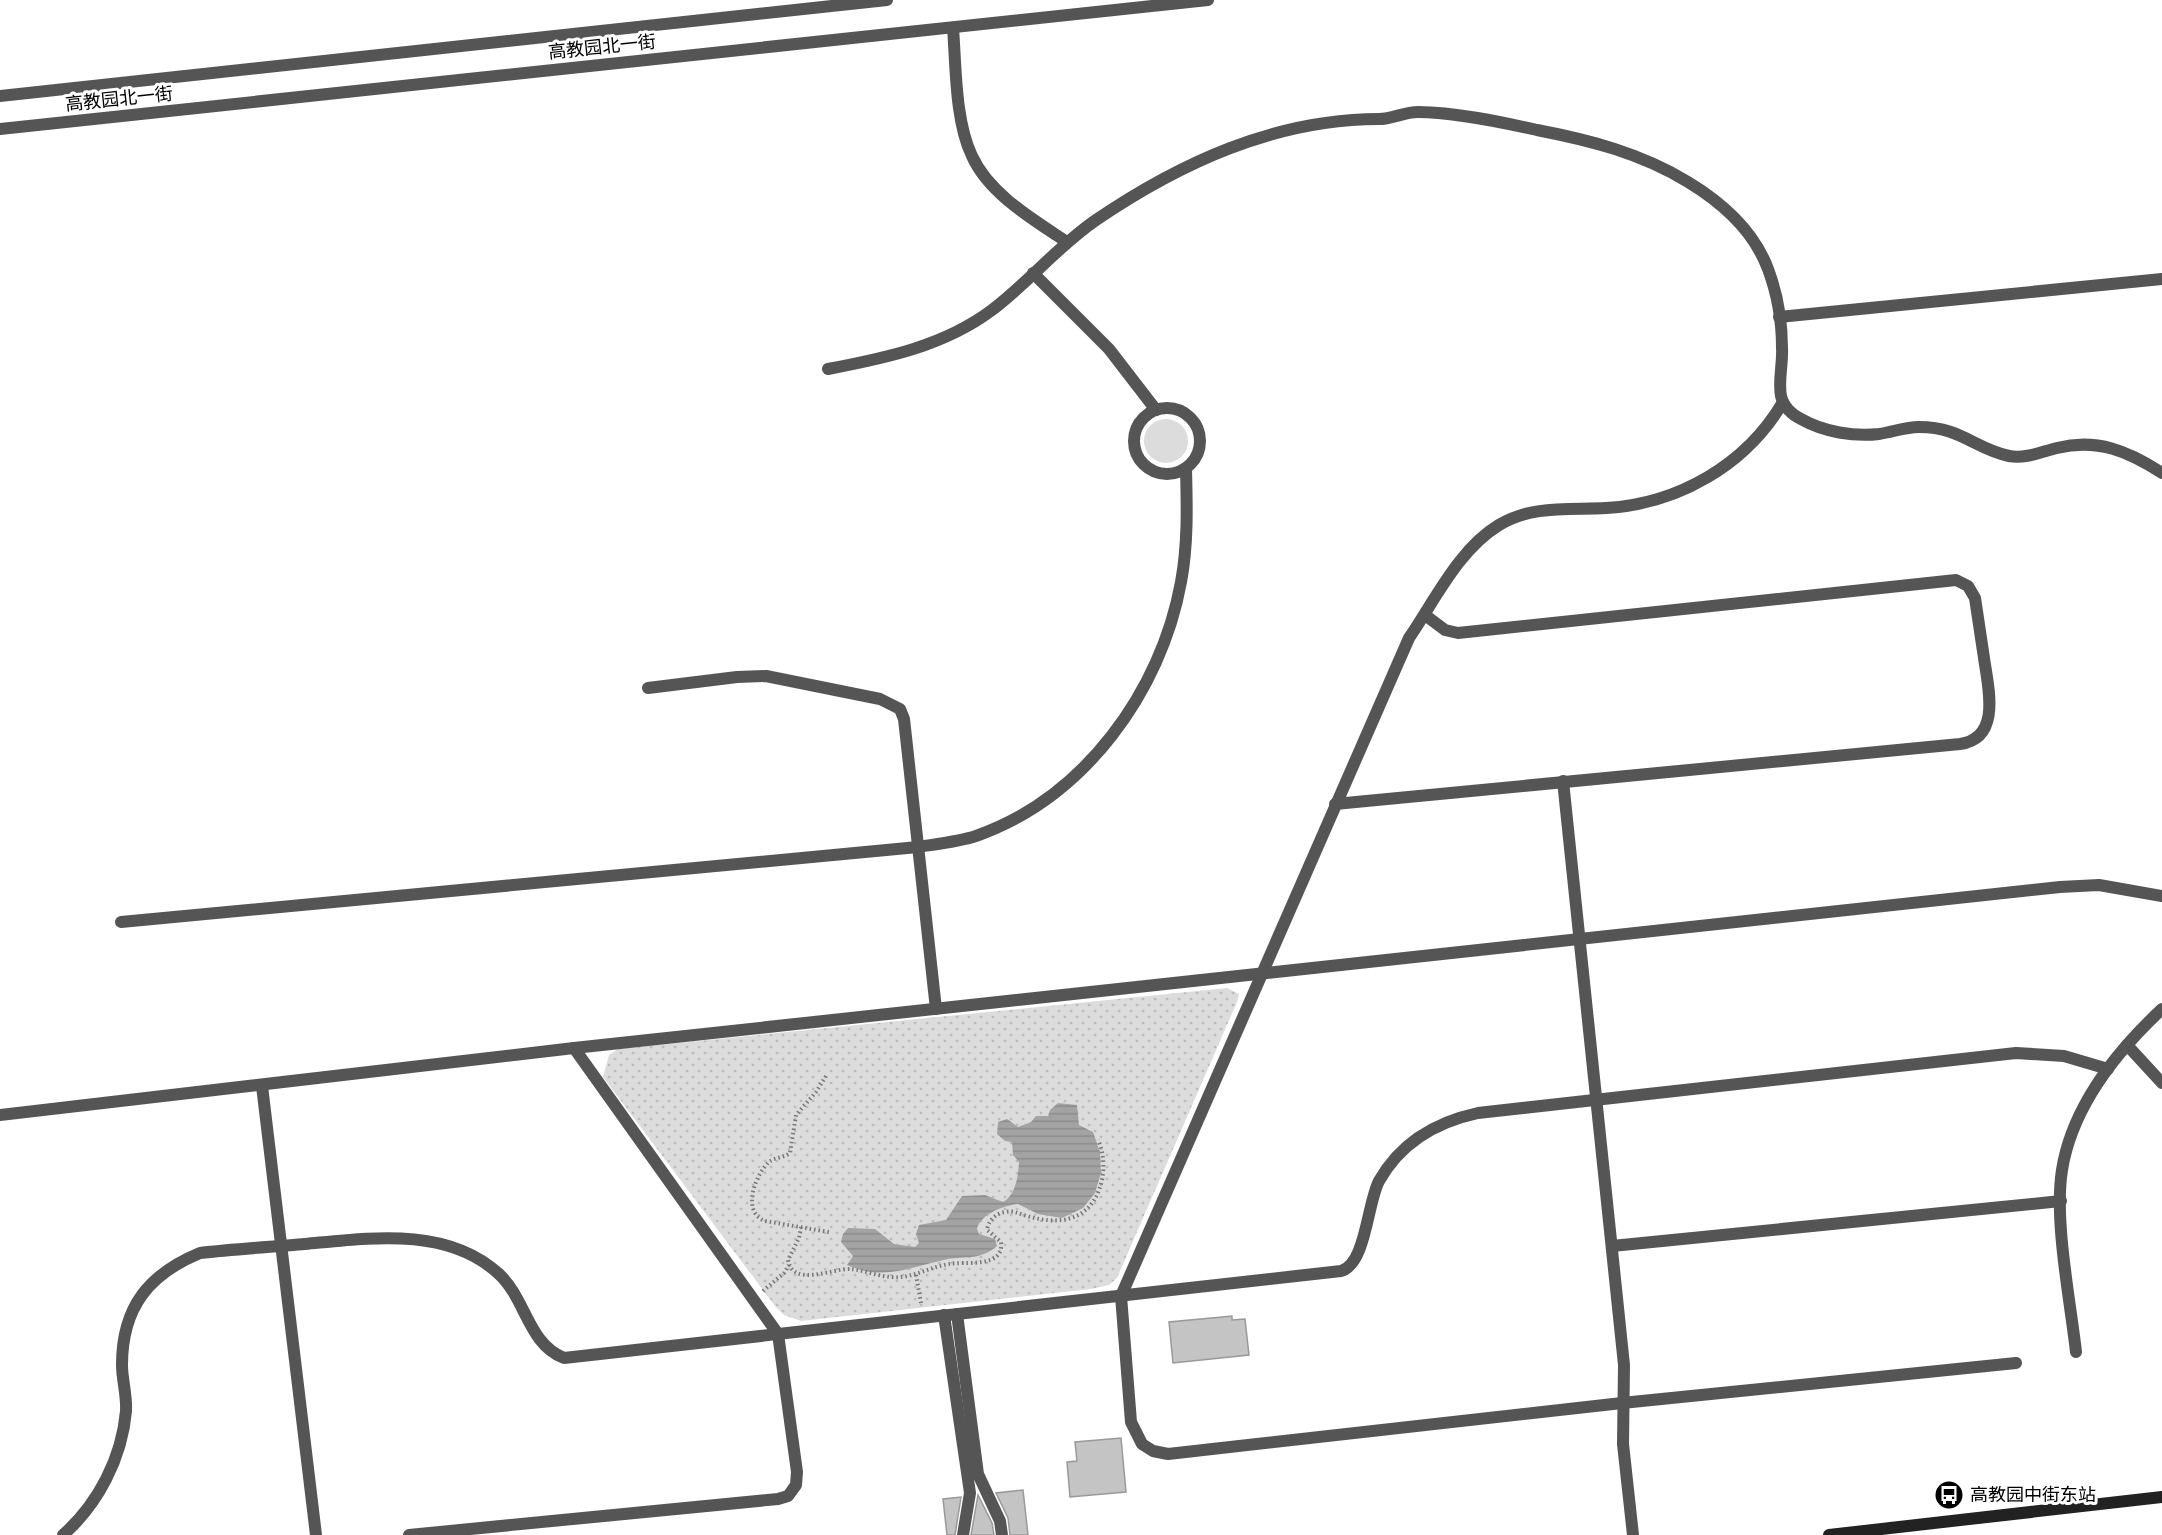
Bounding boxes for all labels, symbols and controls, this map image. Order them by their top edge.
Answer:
street label: 高教园北一街 [547,30,657,63]
street label: 高教园北一街 [64,82,174,115]
bus stop icon: 高教园中街东站 [1933,1479,1965,1511]
place label: 高教园中街东站 [1970,1484,2096,1505]

